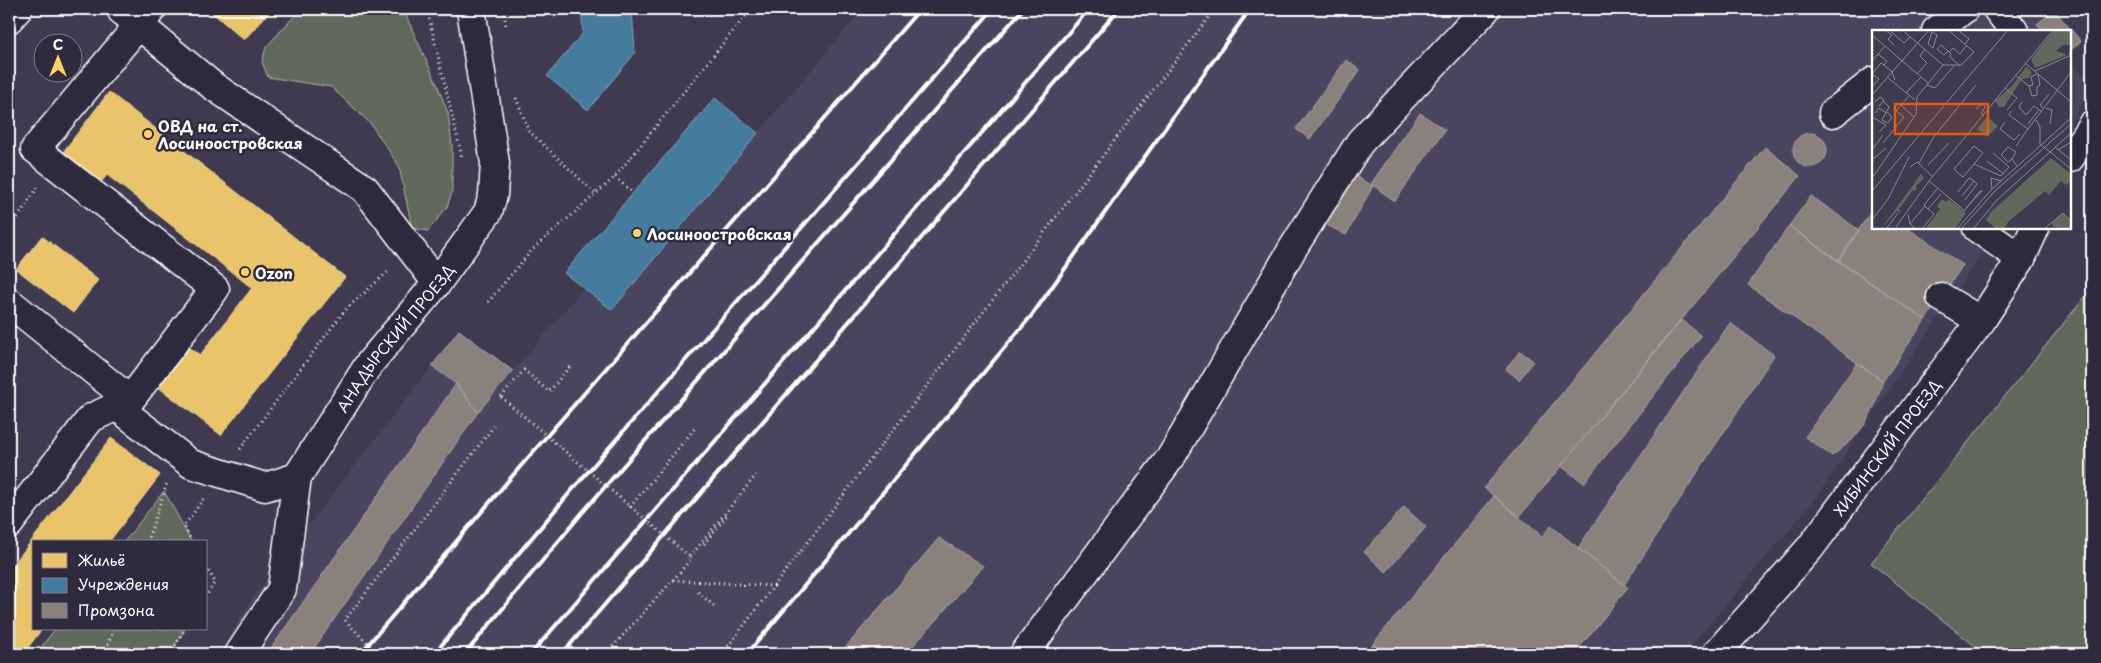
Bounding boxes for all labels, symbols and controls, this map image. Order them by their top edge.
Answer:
inset map [1872,30,2071,229]
north arrow [32,32,82,82]
text: С [53,34,63,55]
place label: ОВД на ст. Лосиноостровская [158,114,303,154]
marker: ОВД на ст. Лосиноостровская [142,128,154,140]
place label: Лосиноостровская [647,222,792,245]
marker: Лосиноостровская [631,227,643,239]
street label: АНАДЫРСКИЙ ПРОЕЗД [330,259,459,416]
place label: Ozon [255,261,293,284]
marker: Ozon [239,266,251,278]
street label: ХИБИНСКИЙ ПРОЕЗД [1827,374,1945,520]
legend [32,540,208,630]
text: Жильё [77,548,125,571]
text: Учреждения [78,572,169,595]
text: Промзона [78,598,155,621]

